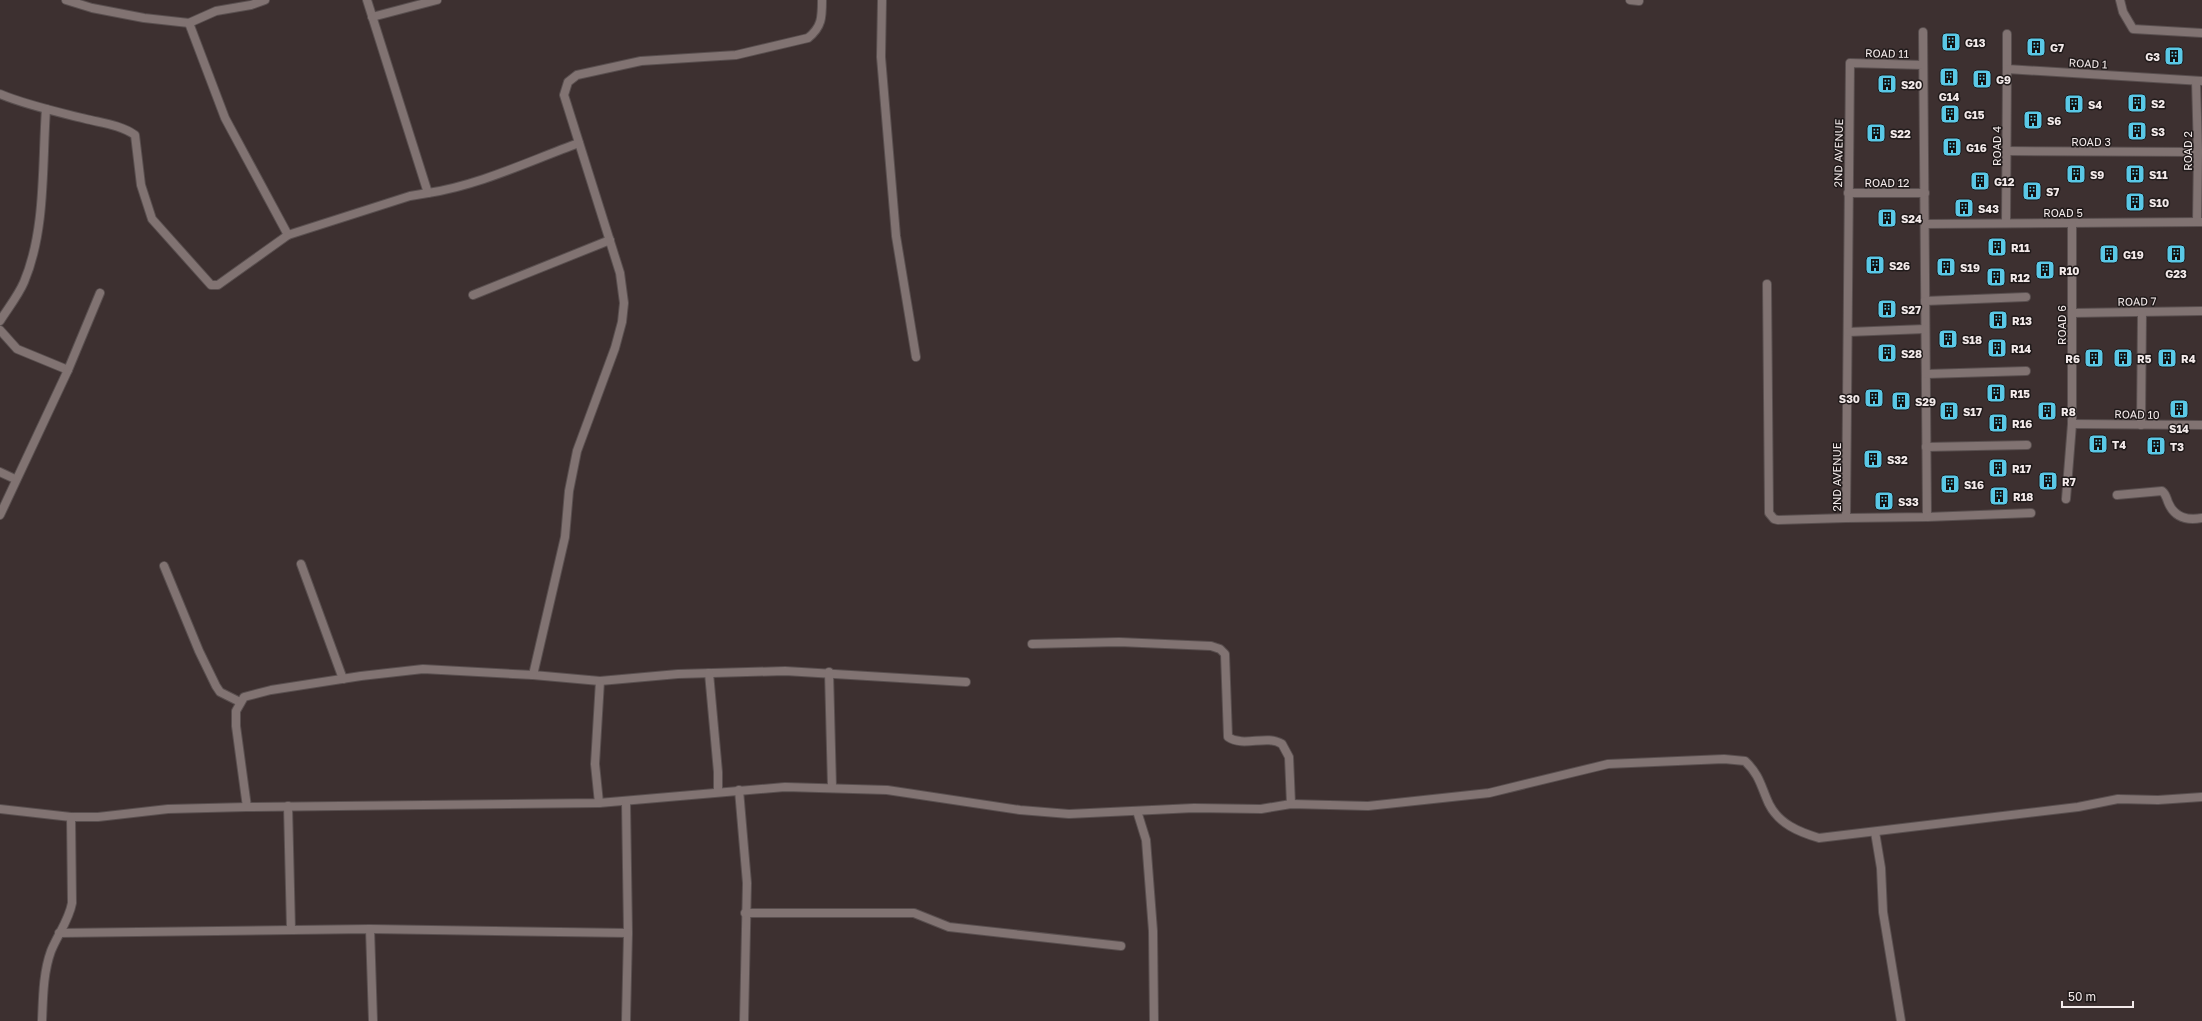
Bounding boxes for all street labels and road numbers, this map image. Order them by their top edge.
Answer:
street label: ROAD 11 [1865,46,1909,60]
street label: ROAD 1 [2068,55,2108,71]
street label: 2ND AVENUE [1831,118,1845,187]
street label: ROAD 4 [1990,126,2003,166]
street label: ROAD 2 [2181,131,2194,171]
street label: ROAD 3 [2071,135,2111,148]
street label: ROAD 12 [1865,176,1909,189]
street label: ROAD 5 [2043,206,2083,219]
street label: ROAD 7 [2117,294,2157,308]
street label: ROAD 6 [2055,305,2068,345]
street label: ROAD 10 [2114,407,2160,421]
street label: 2ND AVENUE [1830,442,1843,511]

